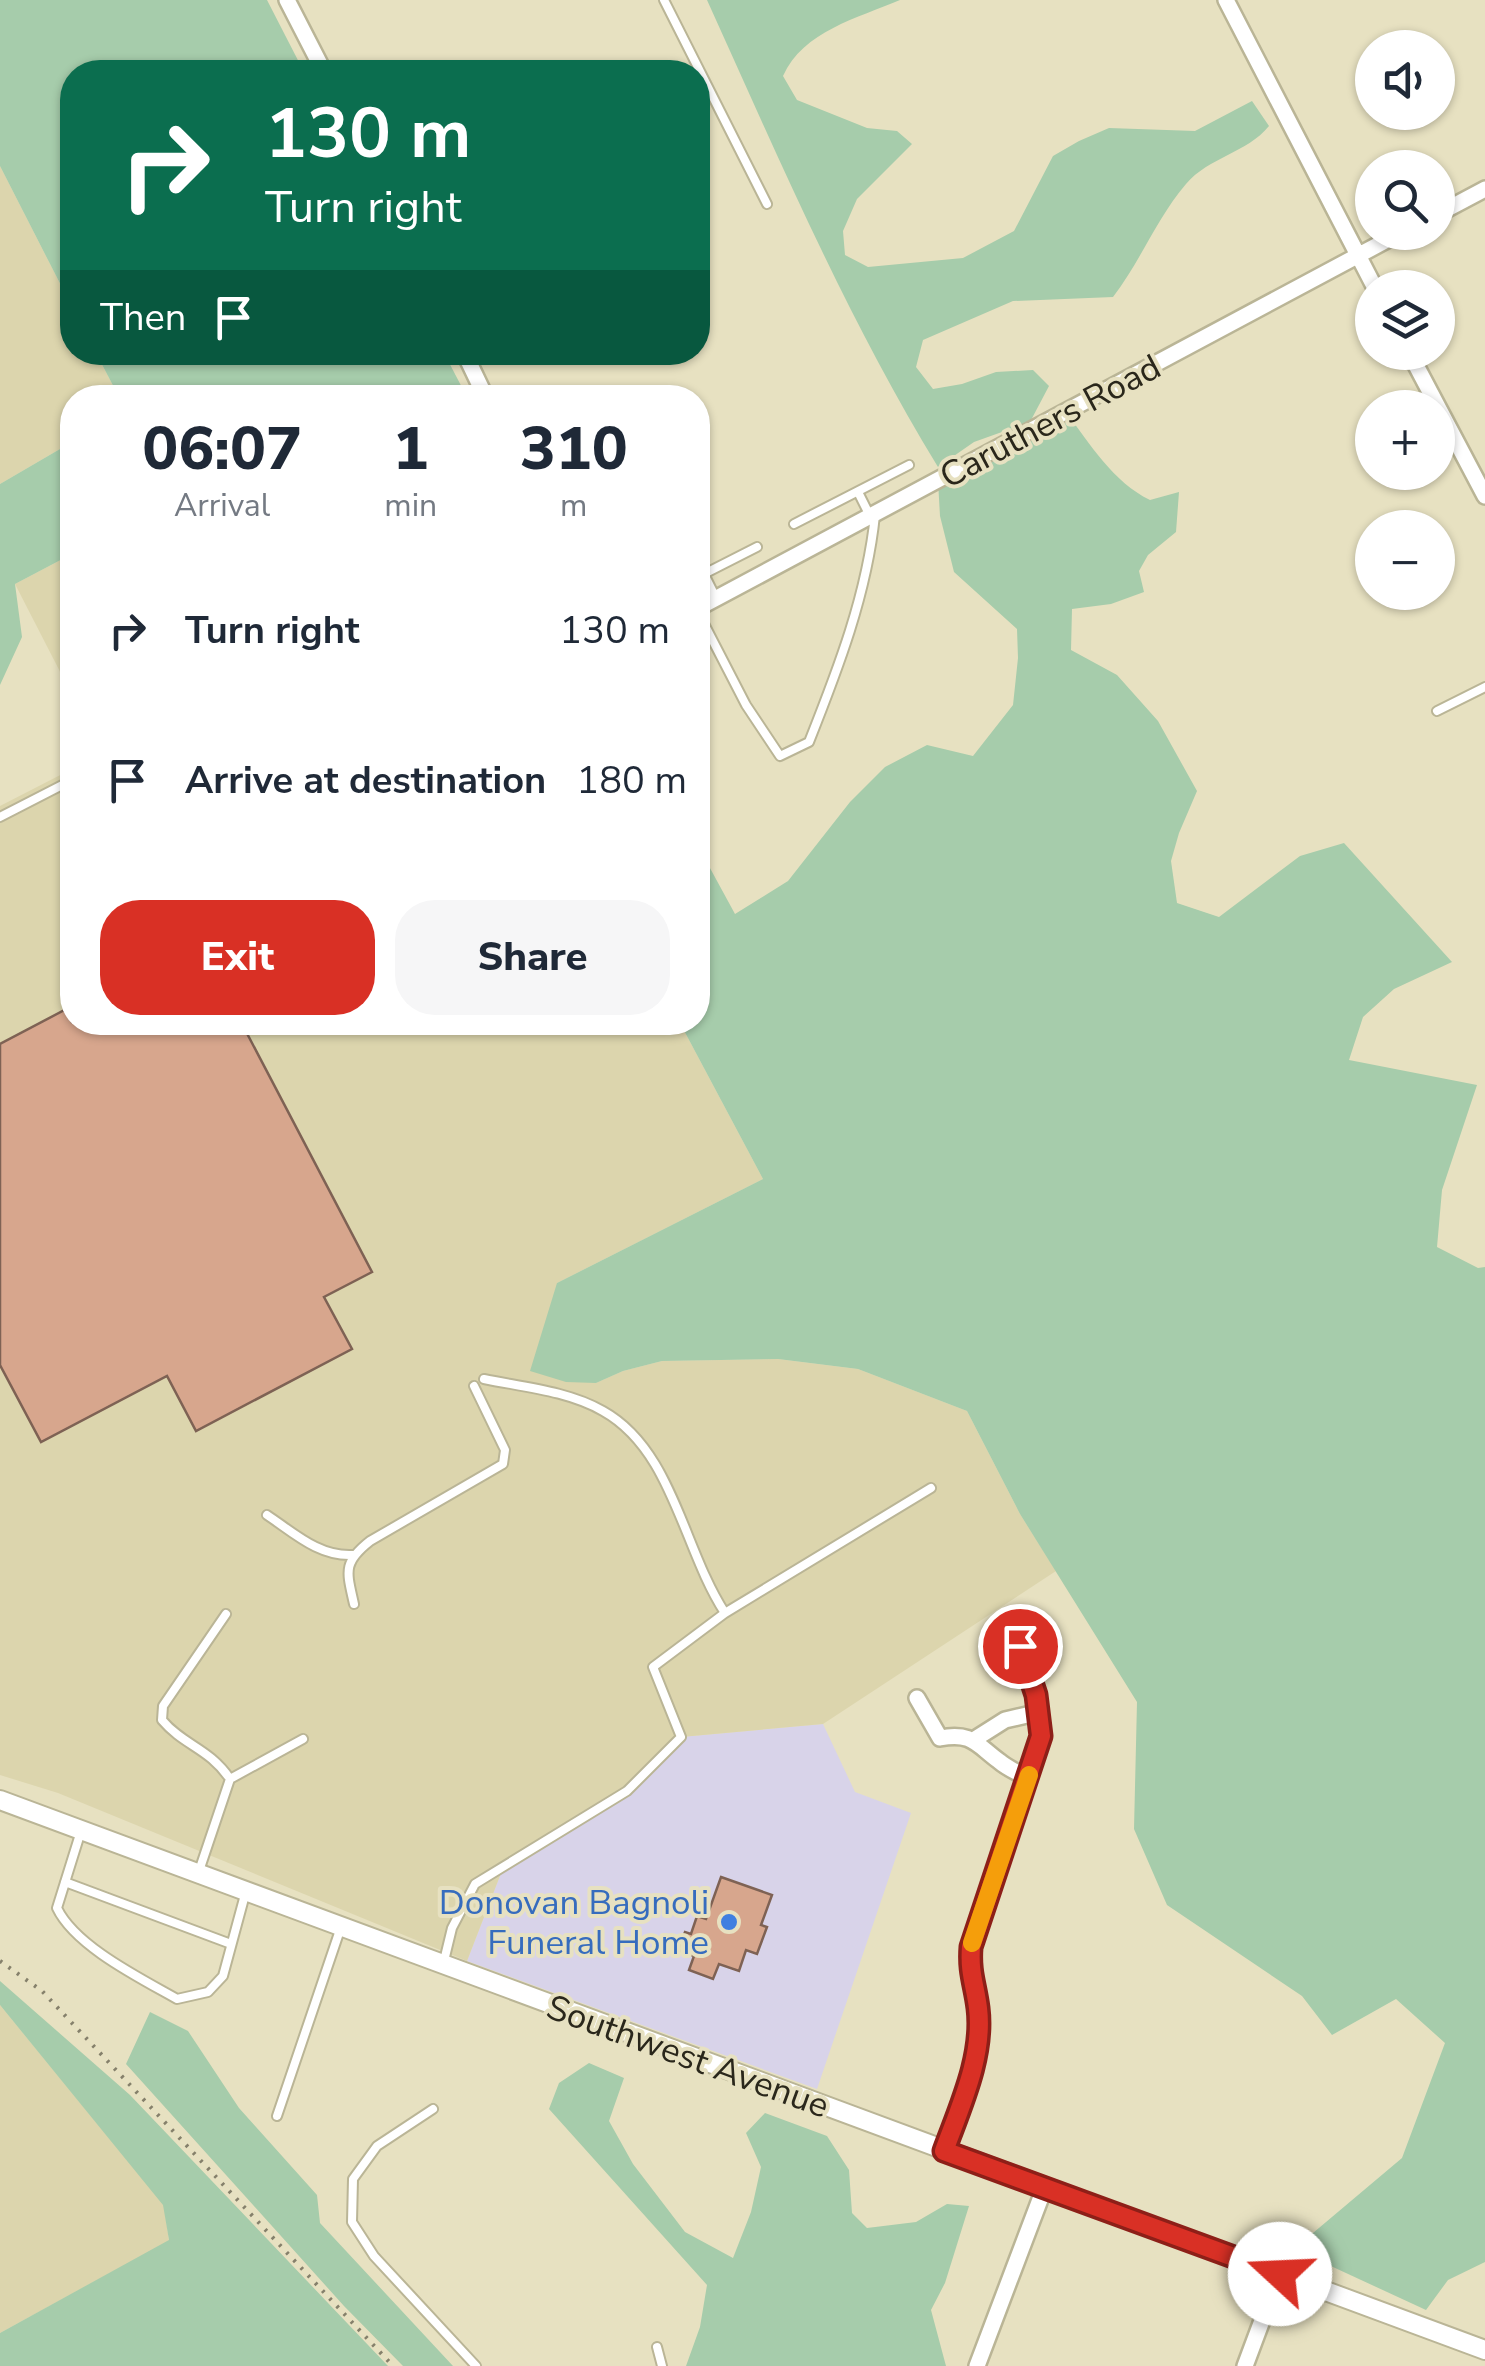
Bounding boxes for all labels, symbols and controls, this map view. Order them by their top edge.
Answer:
map controls [1355,30,1455,610]
button: sound [1355,30,1455,130]
text: 130 m [265,86,471,182]
icon: right [100,100,230,230]
button: search [1355,150,1455,250]
text: Turn right [265,177,462,238]
button: layers [1355,270,1455,370]
icon: arrive [206,290,261,345]
text: Then [100,292,186,343]
street label: Caruthers Road [931,343,1169,499]
button: + [1355,390,1455,490]
text: 06:07 [142,408,302,490]
text: 1 [393,408,429,490]
text: 310 [520,408,628,490]
text: Arrival [174,484,270,527]
text: min [384,484,437,527]
text: m [560,484,587,527]
button: − [1355,510,1455,610]
icon: right [100,603,155,658]
text: Turn right [185,605,360,656]
text: 130 m [559,605,670,656]
icon: arrive [100,753,155,808]
text: Arrive at destination [185,755,546,806]
text: 180 m [576,755,687,806]
button: Exit [100,900,375,1015]
button: Share [395,900,670,1015]
pin [978,1604,1063,1689]
icon: arrive [993,1619,1048,1674]
place label: Donovan Bagnoli Funeral Home [439,1879,709,1966]
marker: Donovan Bagnoli Funeral Home [718,1911,740,1933]
street label: Southwest Avenue [540,1984,836,2129]
position arrow [1228,2222,1332,2326]

